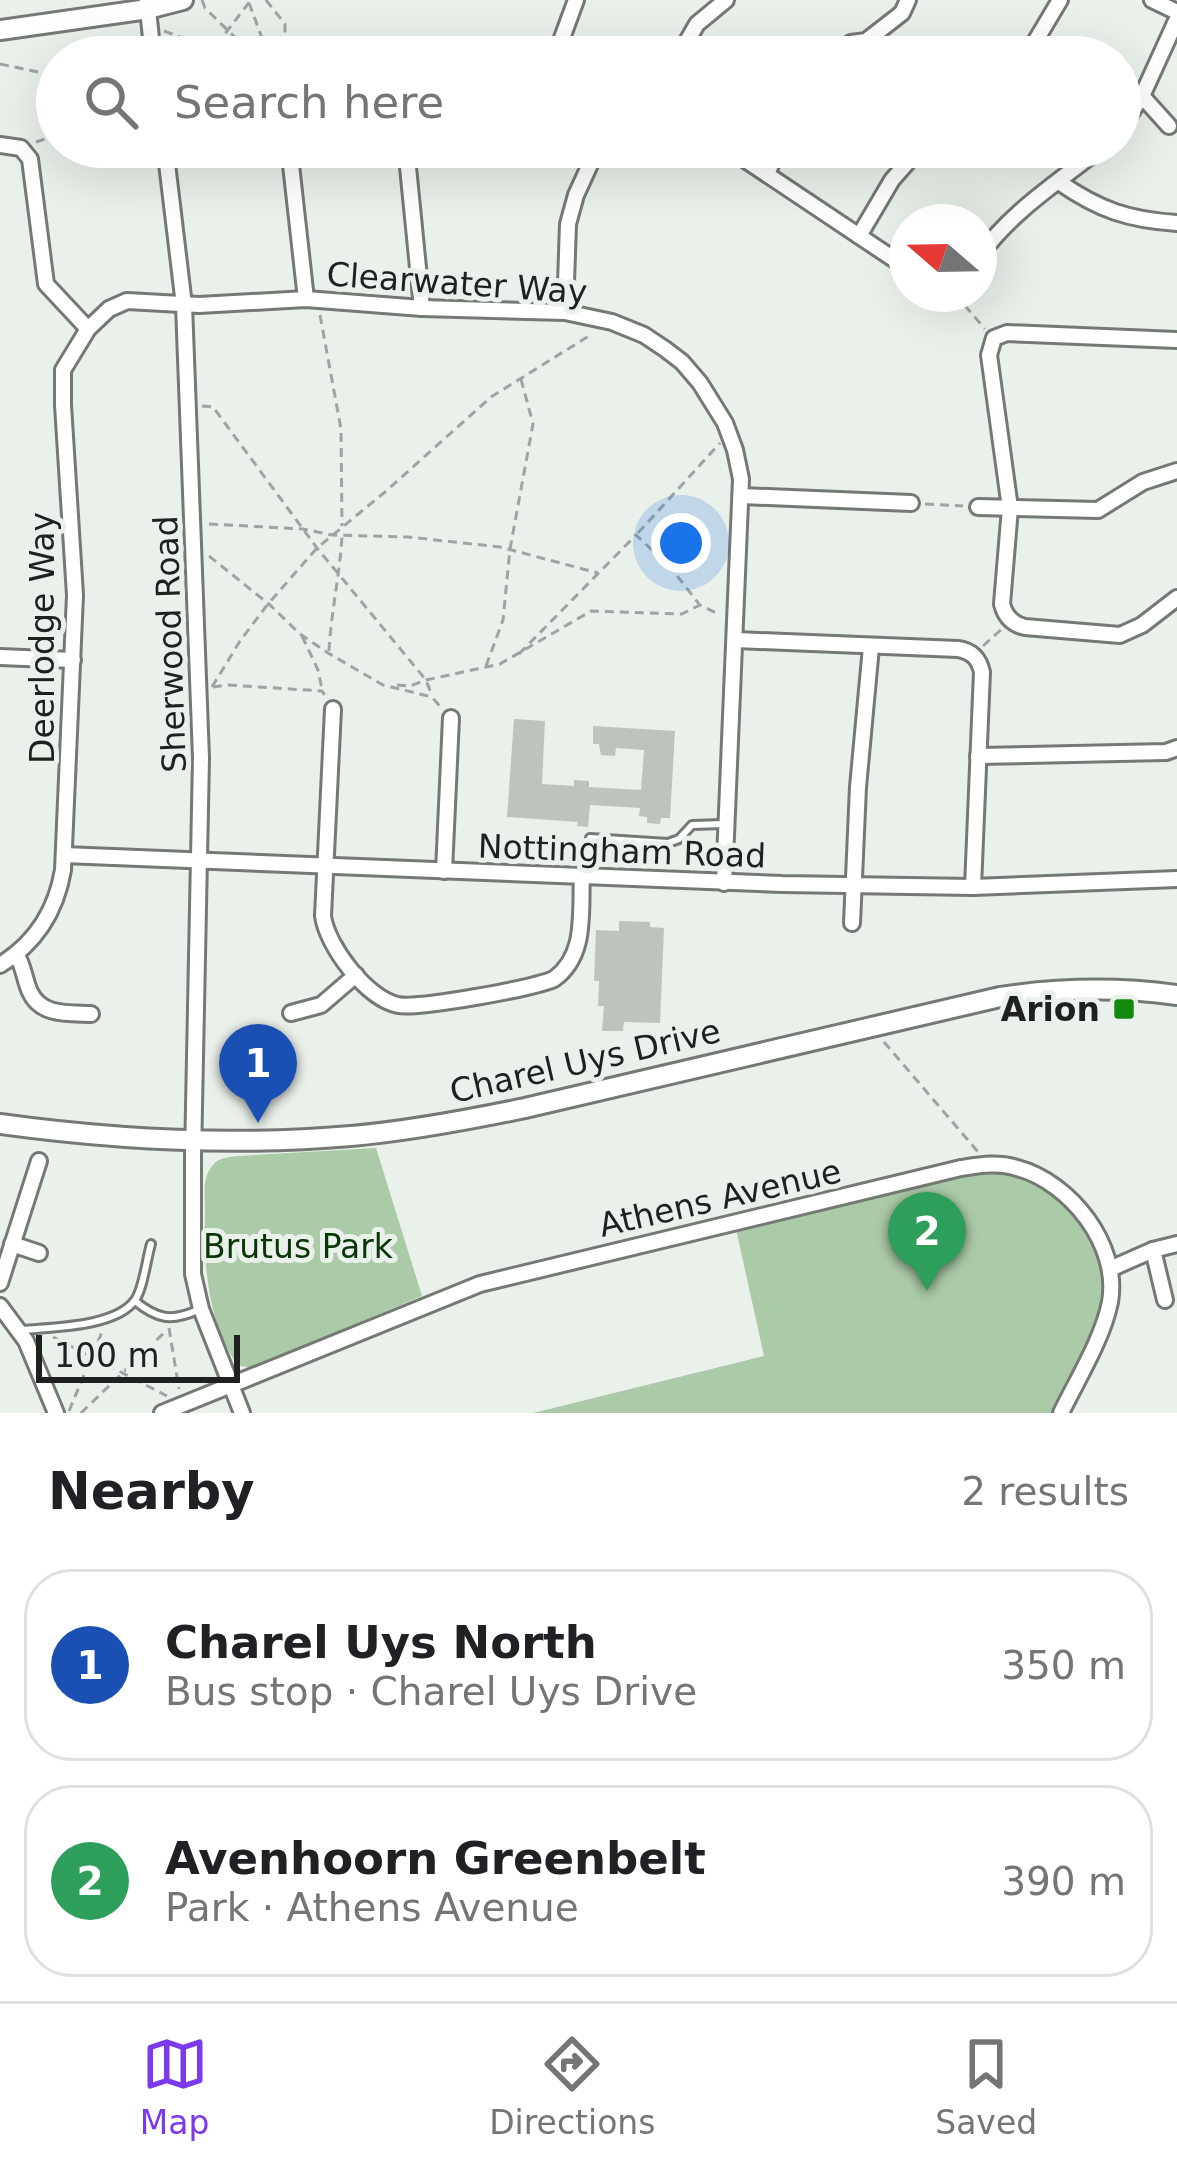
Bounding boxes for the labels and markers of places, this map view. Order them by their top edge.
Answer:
place label: Arion [1001,990,1100,1029]
marker: Arion [1111,996,1137,1022]
pin: 1 [219,1024,297,1123]
pin: 2 [888,1192,966,1291]

